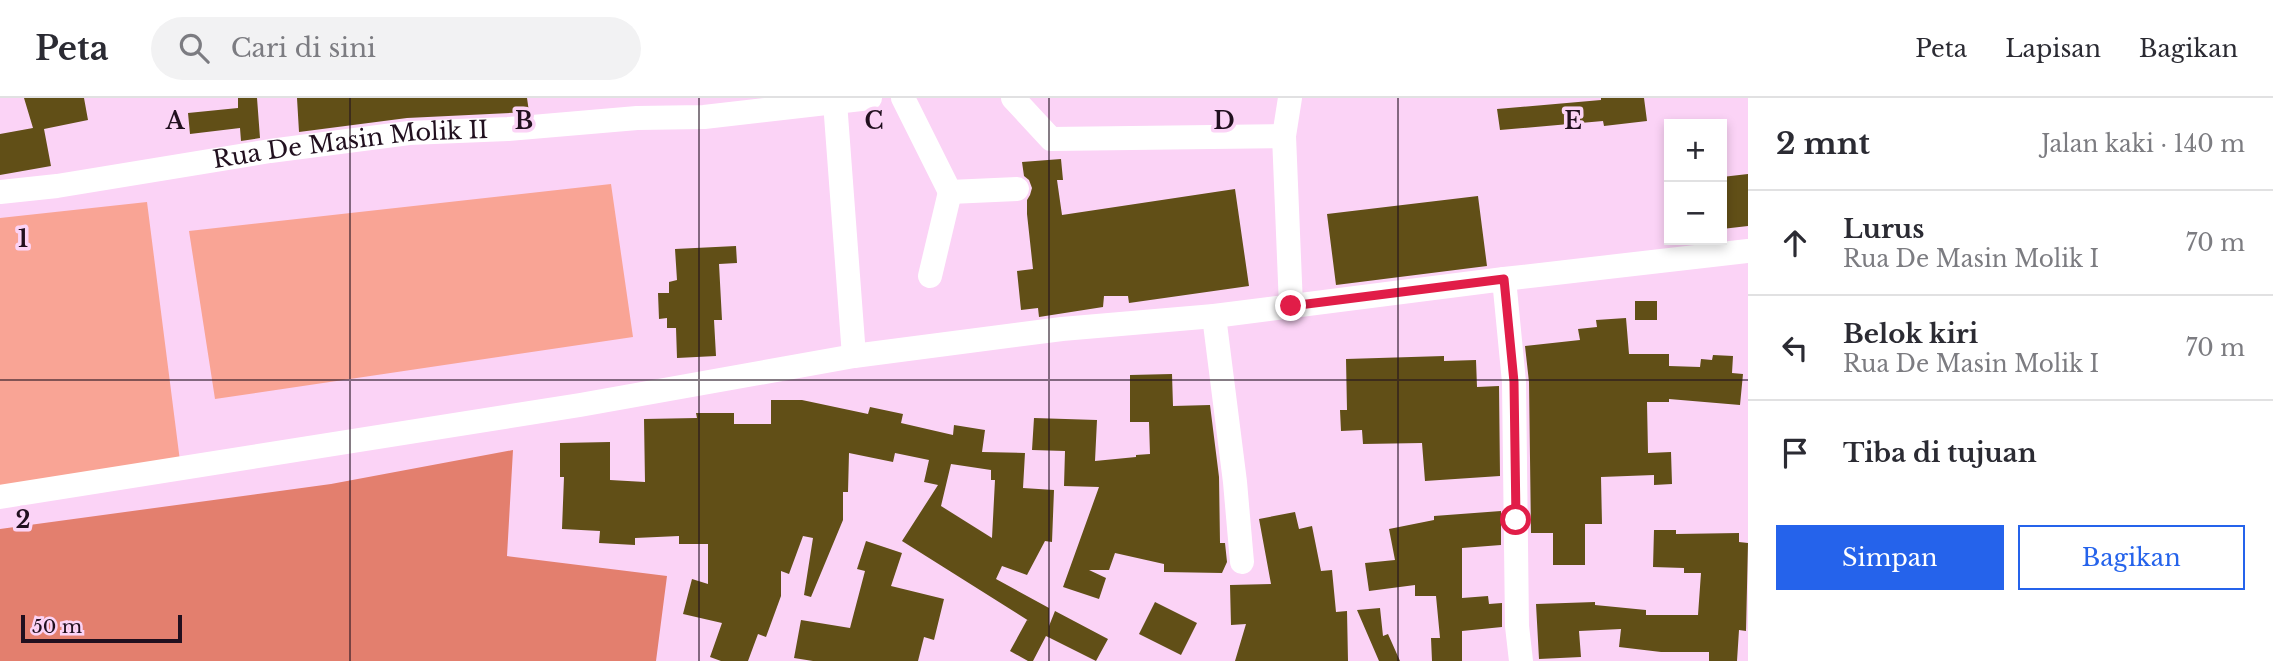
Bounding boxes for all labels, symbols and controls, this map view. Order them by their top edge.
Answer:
search box [151,17,641,80]
text: Peta [35,28,109,69]
icon: search [175,29,213,67]
text: Cari di sini [231,32,376,64]
text: Peta [1915,34,1967,63]
text: Lapisan [2005,34,2101,63]
text: Bagikan [2139,34,2238,63]
text: A [165,107,186,135]
text: B [515,107,533,135]
text: C [865,107,883,135]
text: D [1213,107,1235,135]
text: E [1564,107,1582,135]
street label: Rua De Masin Molik II [210,115,489,174]
map controls [1664,119,1727,245]
button: + [1664,119,1727,182]
text: 2 mnt [1776,125,1870,162]
text: Jalan kaki · 140 m [2041,130,2245,158]
button: − [1664,182,1727,245]
text: Lurus [1843,213,1924,245]
icon: ahead [1776,224,1814,262]
text: 1 [18,225,28,253]
text: 70 m [2186,229,2245,257]
text: Rua De Masin Molik I [1843,245,2099,273]
route end [1275,290,1306,321]
text: Belok kiri [1843,318,1978,350]
icon: left [1776,329,1814,367]
text: 70 m [2186,334,2245,362]
text: Rua De Masin Molik I [1843,350,2099,378]
icon: arrive [1776,434,1814,472]
text: Tiba di tujuan [1843,437,2037,469]
route start [1500,504,1531,535]
text: 2 [16,506,30,534]
button: Simpan [1776,525,2004,590]
button: Bagikan [2018,525,2245,590]
scale bar [21,612,182,644]
text: 50 m [32,615,82,638]

